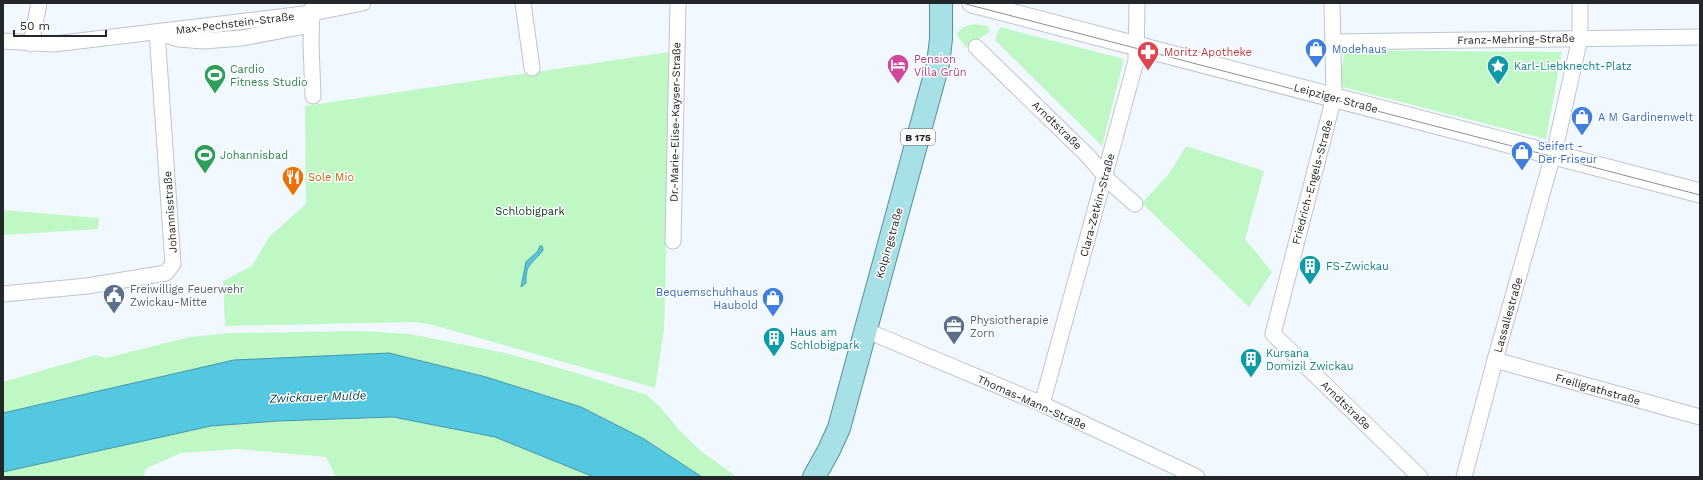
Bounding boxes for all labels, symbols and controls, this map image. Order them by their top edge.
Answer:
street label: Max-Pechstein-Straße [175,10,295,37]
scale bar [14,12,106,38]
text: 50 m [20,19,50,33]
street label: Franz-Mehring-Straße [1457,32,1575,47]
shop icon: Modehaus [1303,36,1329,69]
pharmacy icon: Moritz Apotheke [1135,39,1161,72]
street label: Dr.-Marie-Elise-Kayser-Straße [668,42,683,202]
place label: Modehaus [1332,43,1387,56]
place label: Moritz Apotheke [1164,46,1252,59]
hotel icon: Pension Villa Grün [885,52,911,85]
place label: Pension Villa Grün [914,53,967,79]
place icon: Karl-Liebknecht-Platz [1485,53,1511,86]
place label: Karl-Liebknecht-Platz [1514,60,1632,73]
sports icon: Cardio Fitness Studio [202,62,228,95]
place label: Cardio Fitness Studio [230,63,308,89]
street label: Leipziger Straße [1292,81,1379,116]
street label: Arndtstraße [1029,98,1084,152]
shop icon: A M Gardinenwelt [1569,104,1595,137]
place label: A M Gardinenwelt [1598,111,1693,124]
street label: Friedrich-Engels-Straße [1290,118,1335,246]
road number: B 175 [901,129,935,145]
shop icon: Seifert - Der Friseur [1509,139,1535,172]
place label: Seifert - Der Friseur [1538,140,1598,166]
sports icon: Johannisbad [192,142,218,175]
place label: Johannisbad [220,149,288,162]
street label: Clara-Zetkin-Straße [1077,152,1118,258]
restaurant icon: Sole Mio [280,164,306,197]
street label: Johannisstraße [161,171,180,253]
place label: Sole Mio [308,171,354,184]
park label: Schlobigpark [495,205,565,218]
street label: Kolpingstraße [873,206,906,280]
building icon: FS-Zwickau [1297,253,1323,286]
place label: FS-Zwickau [1326,260,1389,273]
street label: Lassallestraße [1492,276,1525,354]
public building icon: Freiwillige Feuerwehr Zwickau-Mitte [101,282,127,315]
place label: Freiwillige Feuerwehr Zwickau-Mitte [130,283,245,309]
shop icon: Bequemschuhhaus Haubold [760,285,786,318]
place label: Bequemschuhhaus Haubold [656,286,758,312]
office icon: Physiotherapie Zorn [941,313,967,346]
place label: Physiotherapie Zorn [970,314,1049,340]
building icon: Haus am Schlobigpark [761,325,787,358]
place label: Haus am Schlobigpark [790,326,860,352]
building icon: Kursana Domizil Zwickau [1238,346,1264,379]
place label: Kursana Domizil Zwickau [1266,347,1354,373]
street label: Freiligrathstraße [1554,371,1642,408]
street label: Thomas-Mann-Straße [975,373,1088,432]
street label: Arndtstraße [1318,378,1373,432]
water label: Zwickauer Mulde [268,388,367,406]

